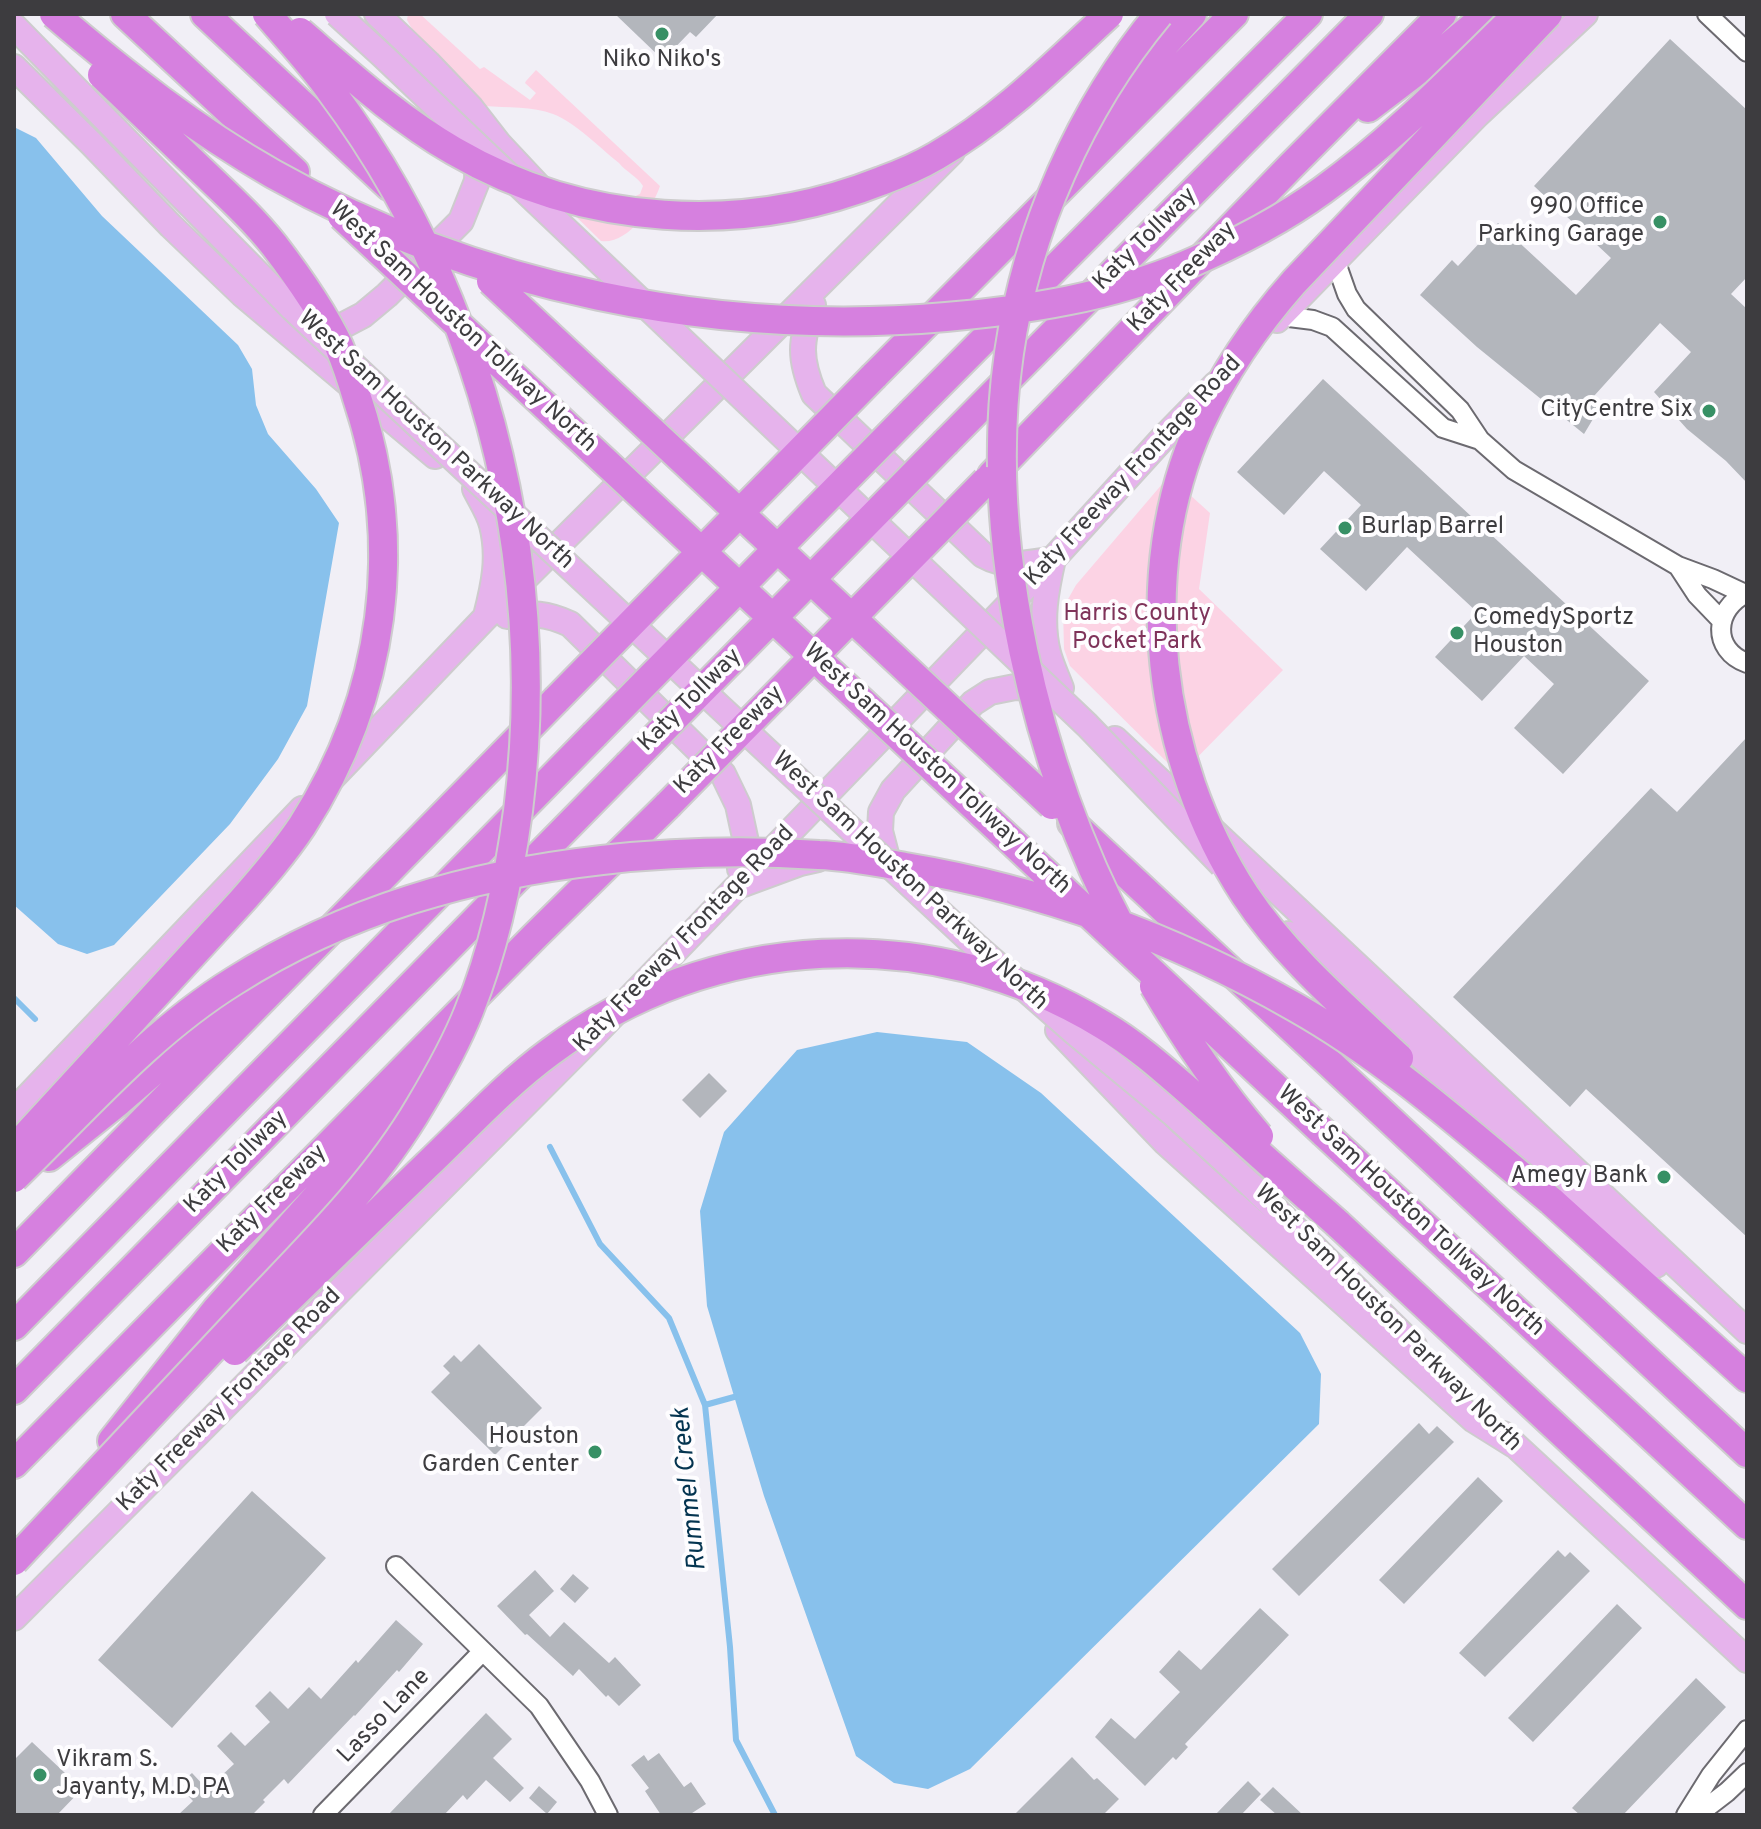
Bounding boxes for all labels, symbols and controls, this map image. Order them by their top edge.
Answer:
marker: Niko Niko's [653,25,671,43]
place label: Niko Niko's [602,47,722,75]
street label: Katy Tollway [1088,182,1204,298]
place label: 990 Office Parking Garage [1478,194,1644,250]
street label: West Sam Houston Tollway North [322,196,602,460]
marker: 990 Office Parking Garage [1651,213,1669,231]
street label: Katy Freeway [1123,216,1243,340]
street label: West Sam Houston Parkway North [291,305,579,577]
street label: Katy Freeway Frontage Road [1019,351,1249,593]
place label: CityCentre Six [1540,397,1693,425]
marker: CityCentre Six [1700,402,1718,420]
place label: Burlap Barrel [1361,514,1504,542]
marker: Burlap Barrel [1336,519,1354,537]
park label: Harris County Pocket Park [1063,601,1211,657]
place label: ComedySportz Houston [1473,605,1634,661]
marker: ComedySportz Houston [1448,624,1466,642]
street label: West Sam Houston Tollway North [796,638,1076,902]
street label: Katy Tollway [633,643,749,759]
street label: Katy Freeway [669,680,791,802]
street label: West Sam Houston Parkway North [765,746,1053,1018]
street label: Katy Freeway Frontage Road [569,820,801,1060]
street label: West Sam Houston Tollway North [1270,1080,1550,1344]
street label: Katy Tollway [179,1105,295,1221]
street label: Katy Freeway [212,1139,334,1261]
place label: Amegy Bank [1510,1163,1648,1191]
marker: Amegy Bank [1655,1168,1673,1186]
street label: West Sam Houston Parkway North [1247,1179,1527,1459]
street label: Katy Freeway Frontage Road [112,1283,348,1519]
water label: Rummel Creek [667,1406,715,1572]
place label: Houston Garden Center [422,1424,579,1480]
marker: Houston Garden Center [586,1443,604,1461]
street label: Lasso Lane [333,1664,437,1770]
place label: Vikram S. Jayanty, M.D. PA [56,1747,231,1803]
marker: Vikram S. Jayanty, M.D. PA [31,1766,49,1784]

